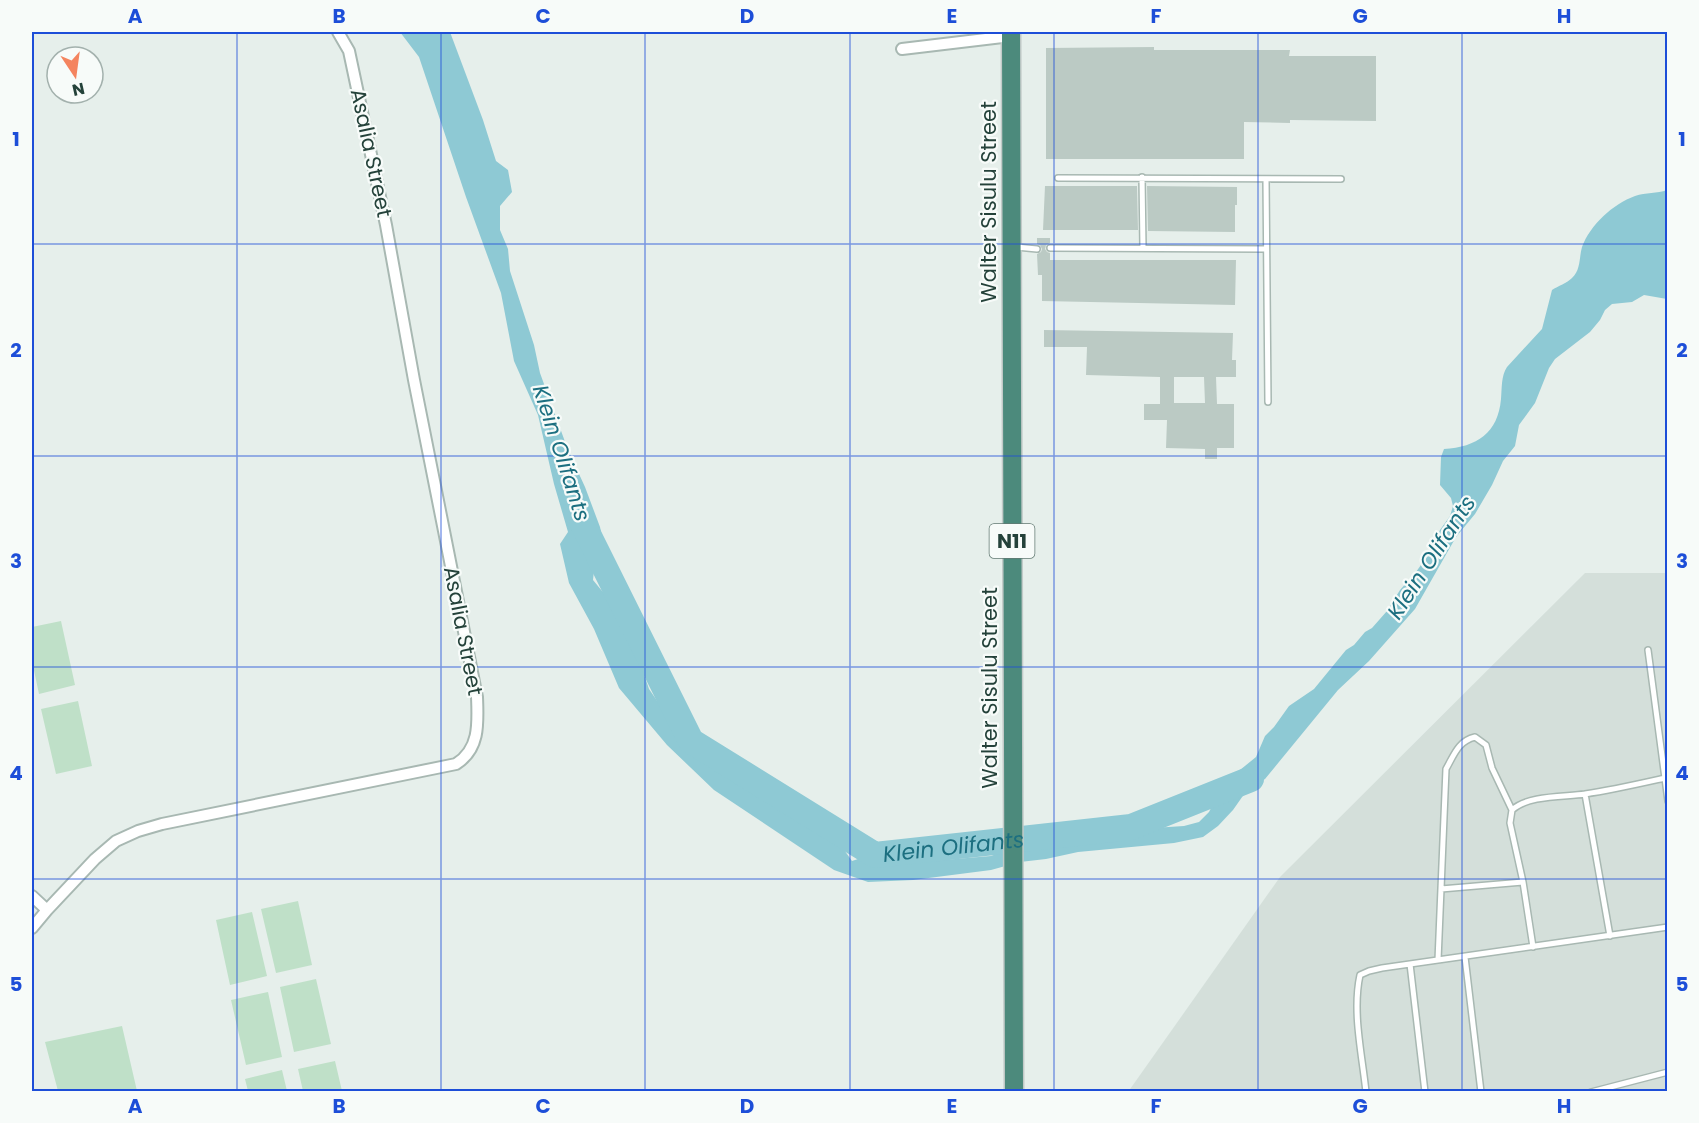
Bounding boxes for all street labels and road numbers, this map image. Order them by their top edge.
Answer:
street label: Asalia Street [344,86,399,220]
street label: Walter Sisulu Street [974,101,1003,303]
road number: N11 [990,524,1034,558]
street label: Asalia Street [437,564,490,698]
street label: Walter Sisulu Street [975,587,1004,789]

